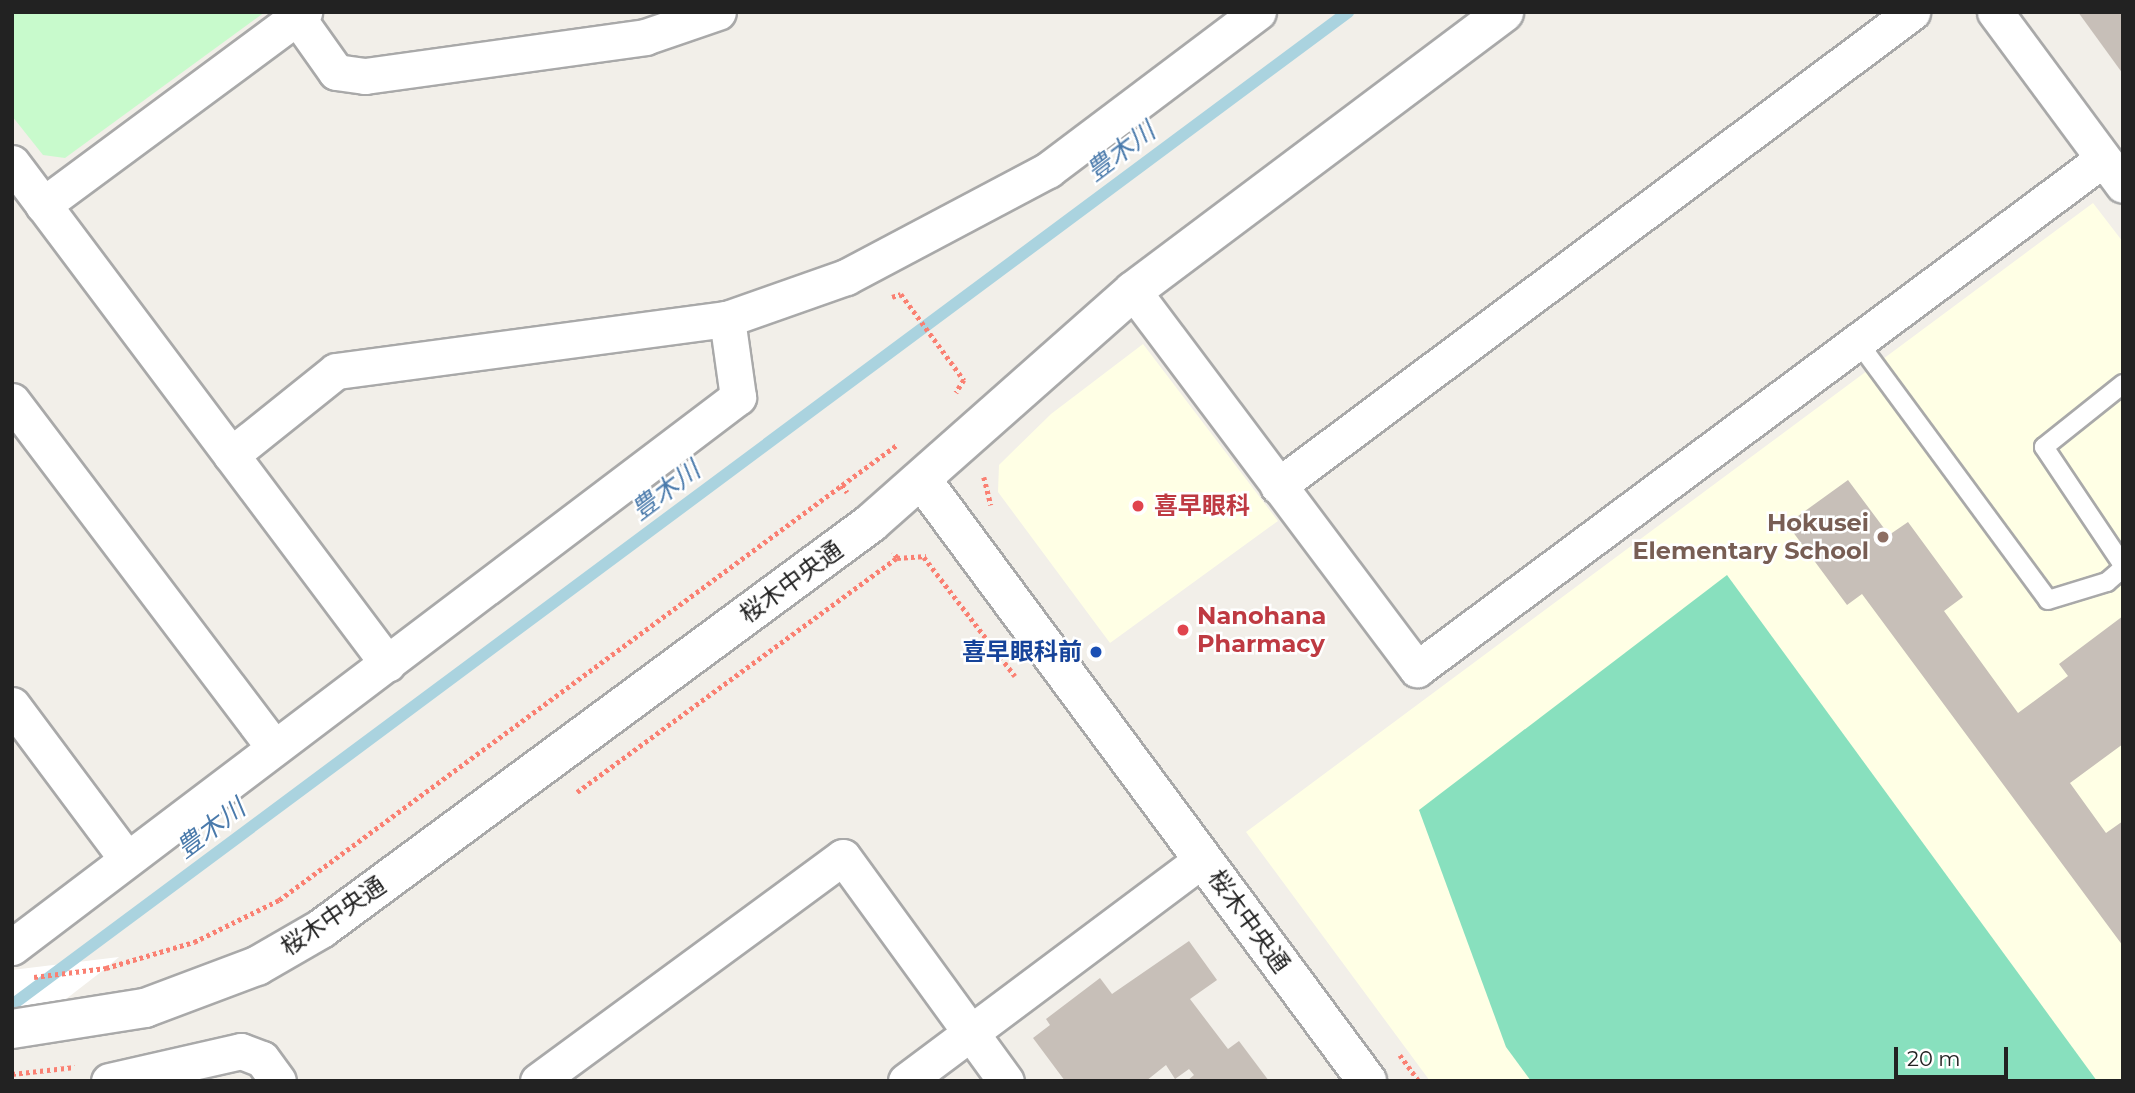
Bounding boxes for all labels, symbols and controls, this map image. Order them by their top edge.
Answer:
water label: 豊木川 [1080,116,1162,188]
water label: 豊木川 [625,455,707,527]
place label: 喜早眼科 [1154,492,1250,520]
marker: 喜早眼科 [1128,496,1148,516]
place label: Hokusei Elementary School [1632,509,1869,565]
marker: Hokusei Elementary School [1875,529,1891,545]
street label: 桜木中央通 [734,535,848,629]
place label: Nanohana Pharmacy [1197,602,1326,658]
marker: Nanohana Pharmacy [1175,622,1191,638]
place label: 喜早眼科前 [962,638,1082,666]
marker: 喜早眼科前 [1088,644,1104,660]
water label: 豊木川 [170,793,252,865]
street label: 桜木中央通 [1202,864,1296,978]
street label: 桜木中央通 [275,871,391,961]
scale bar [1897,1034,2011,1078]
text: 20 m [1907,1046,1961,1071]

